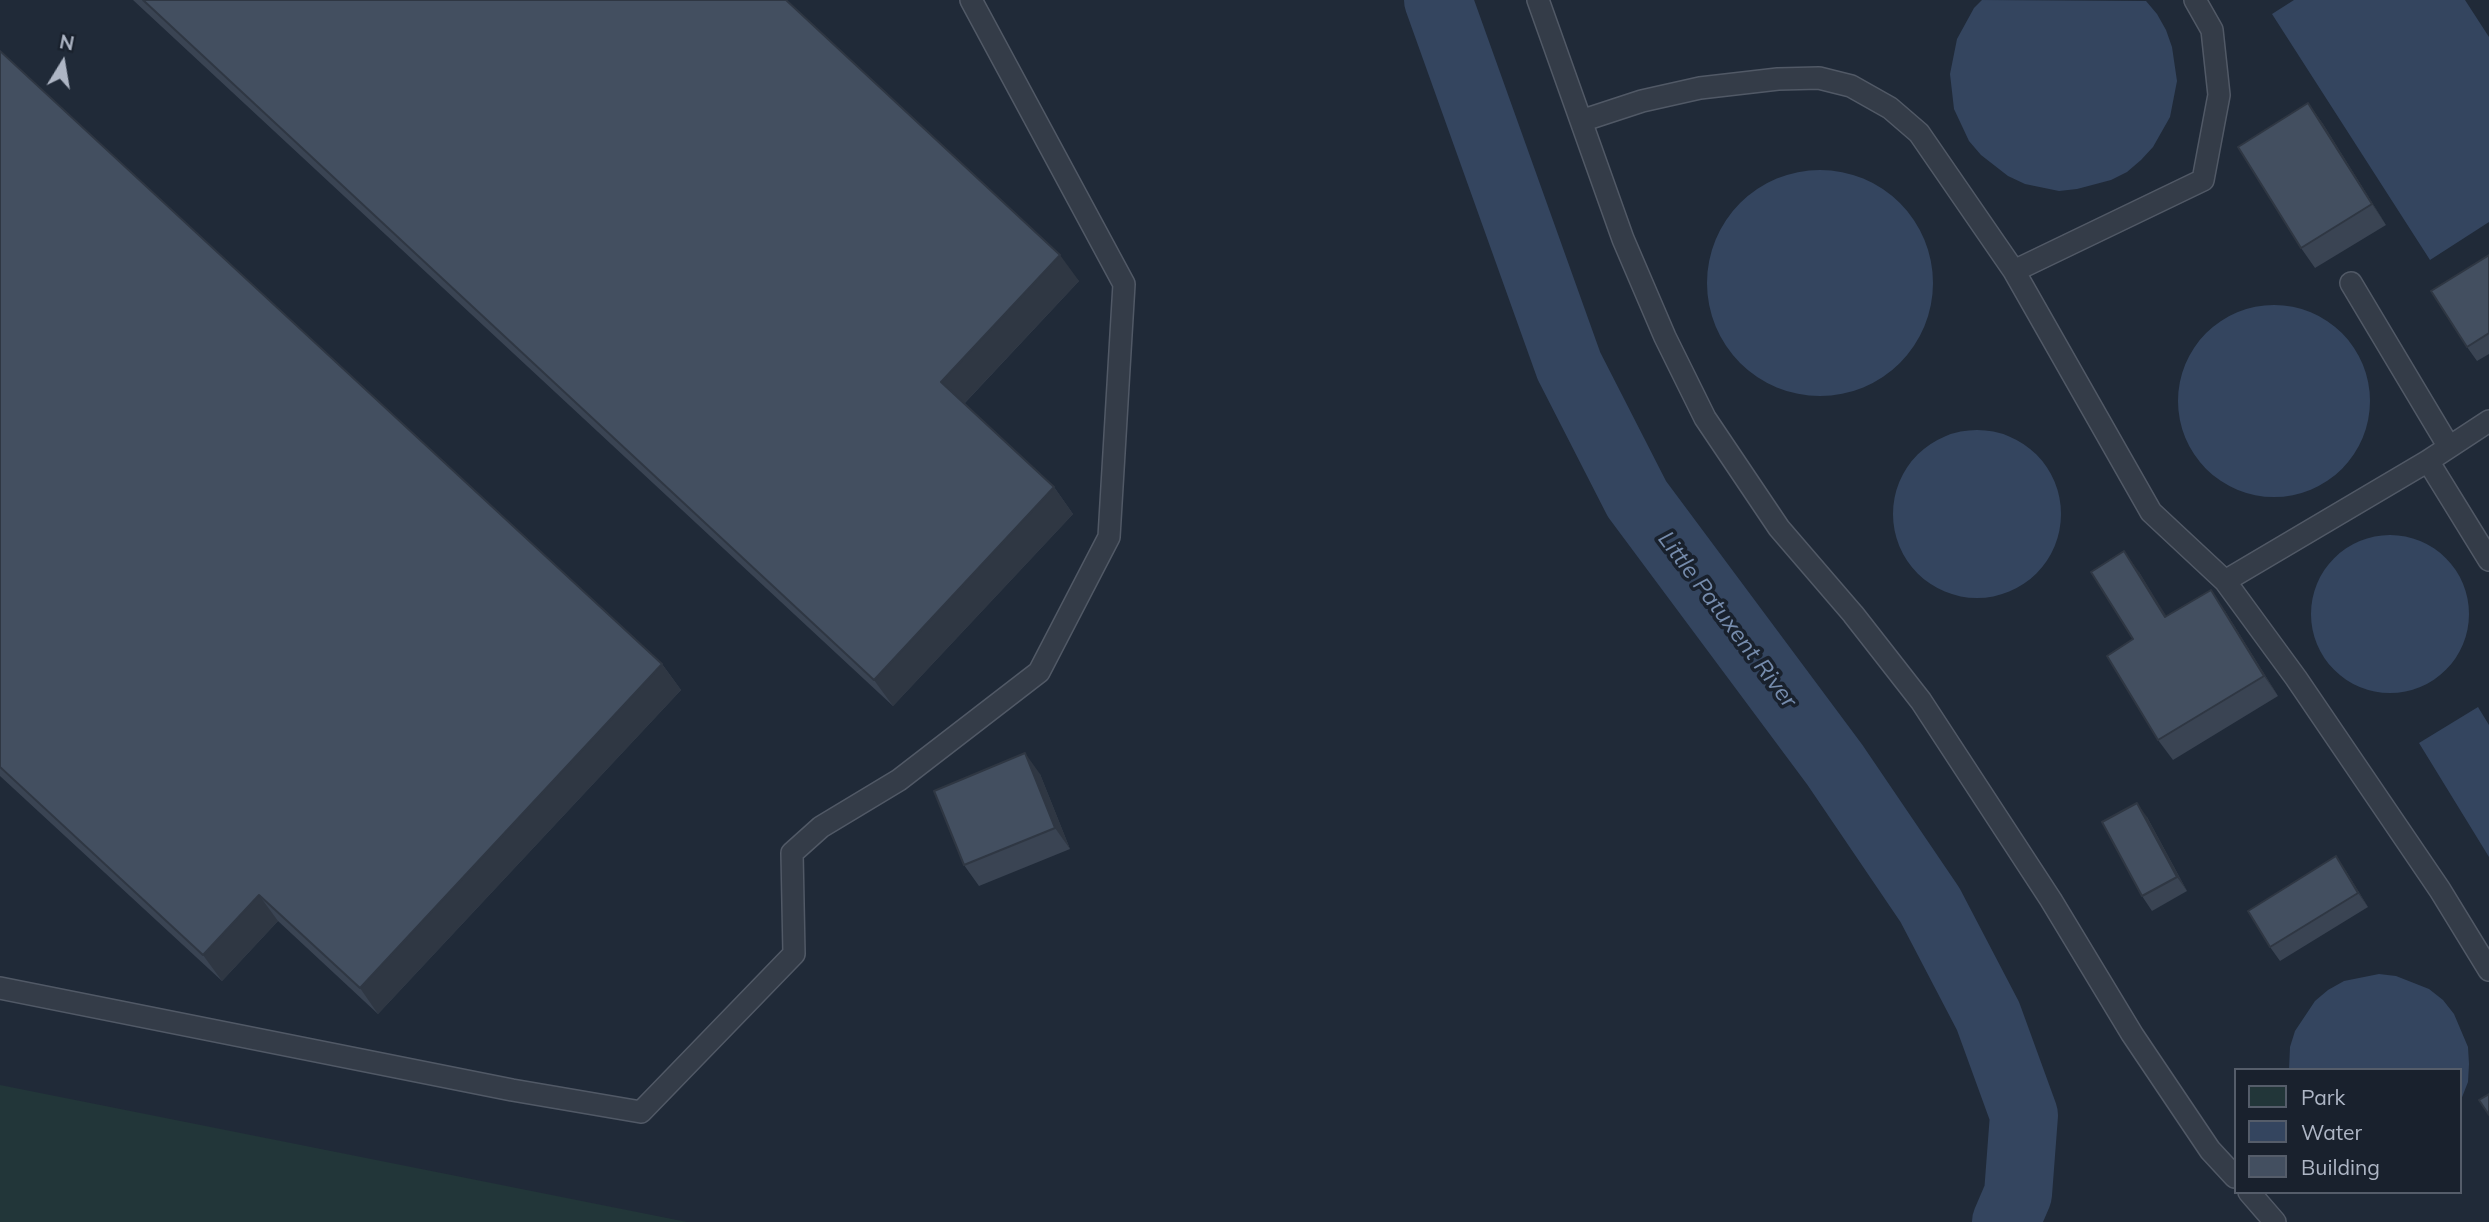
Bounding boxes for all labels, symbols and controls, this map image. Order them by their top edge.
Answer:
north arrow [28,28,98,98]
text: N [58,29,76,56]
water label: Little Patuxent River [1652,526,1802,714]
legend [2234,1068,2461,1194]
text: Park [2301,1084,2345,1110]
text: Water [2301,1119,2362,1145]
text: Building [2301,1154,2380,1180]

